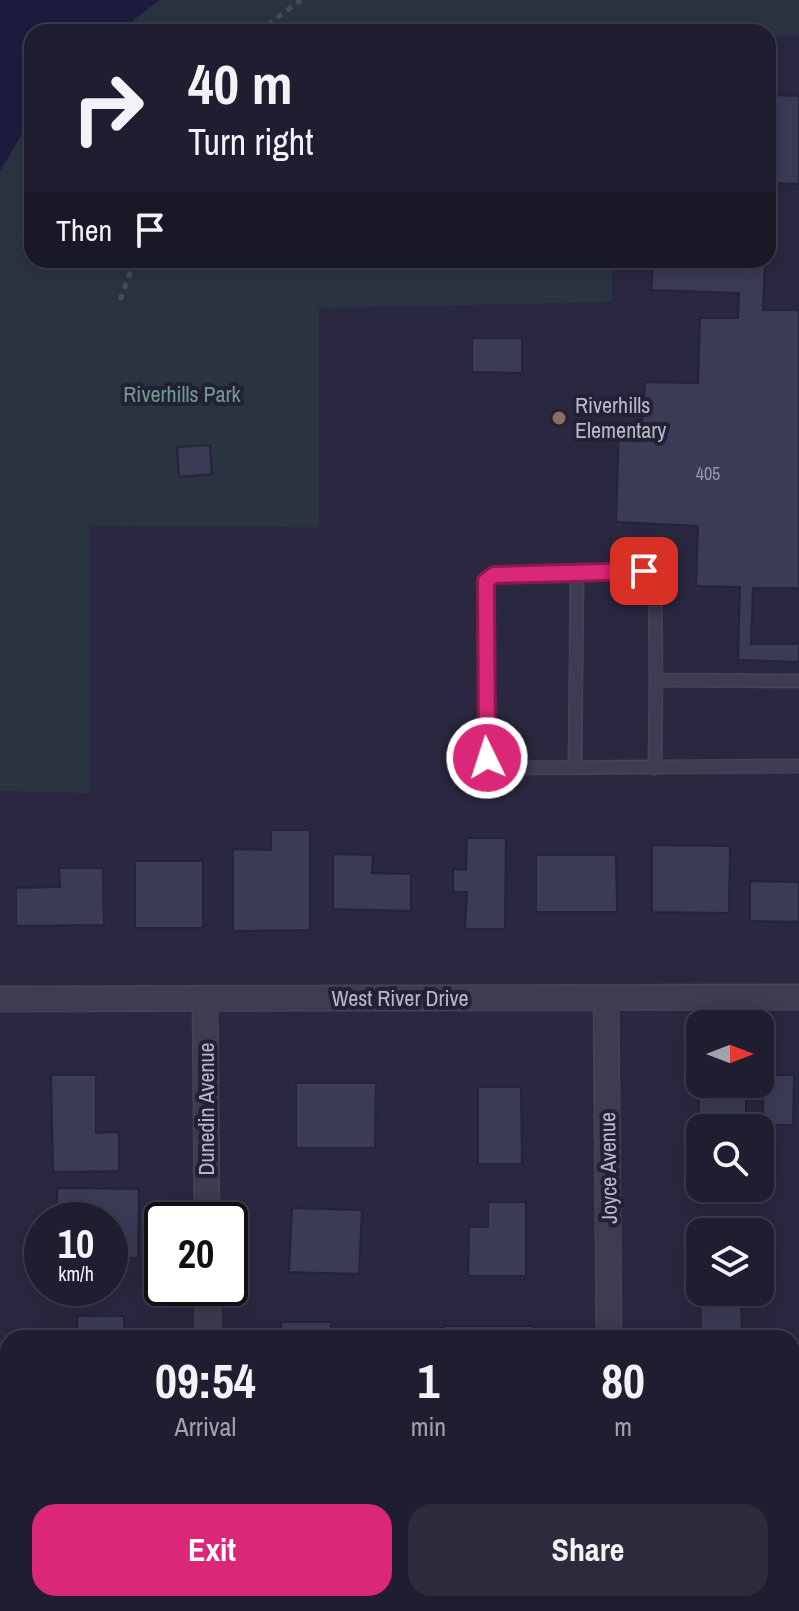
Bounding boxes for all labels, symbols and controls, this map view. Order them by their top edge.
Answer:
text: 40 m [188,46,293,121]
icon: right [56,56,160,160]
text: Turn right [188,118,313,166]
icon: arrive [128,208,172,252]
text: Then [56,210,112,250]
park label: Riverhills Park [123,379,242,409]
place label: Riverhills Elementary [575,390,666,445]
marker: Riverhills Elementary [550,409,568,427]
house number: 405 [696,461,720,486]
pin [610,537,678,605]
icon: arrive [622,549,666,593]
position arrow [445,716,529,800]
street label: West River Drive [331,983,469,1013]
north arrow [686,1010,774,1098]
map controls [686,1010,774,1306]
street label: Dunedin Avenue [191,1042,221,1176]
street label: Joyce Avenue [592,1112,624,1224]
button: search [686,1114,774,1202]
speed limit sign: 20 [144,1202,248,1306]
text: 10 [58,1217,94,1270]
button: layers [686,1218,774,1306]
text: km/h [58,1260,94,1287]
text: 09:54 [155,1348,256,1413]
text: 1 [417,1348,439,1413]
text: 80 [601,1348,645,1413]
text: Arrival [175,1409,236,1444]
text: min [411,1409,446,1444]
text: m [614,1409,632,1444]
button: Exit [32,1504,392,1596]
button: Share [408,1504,768,1596]

